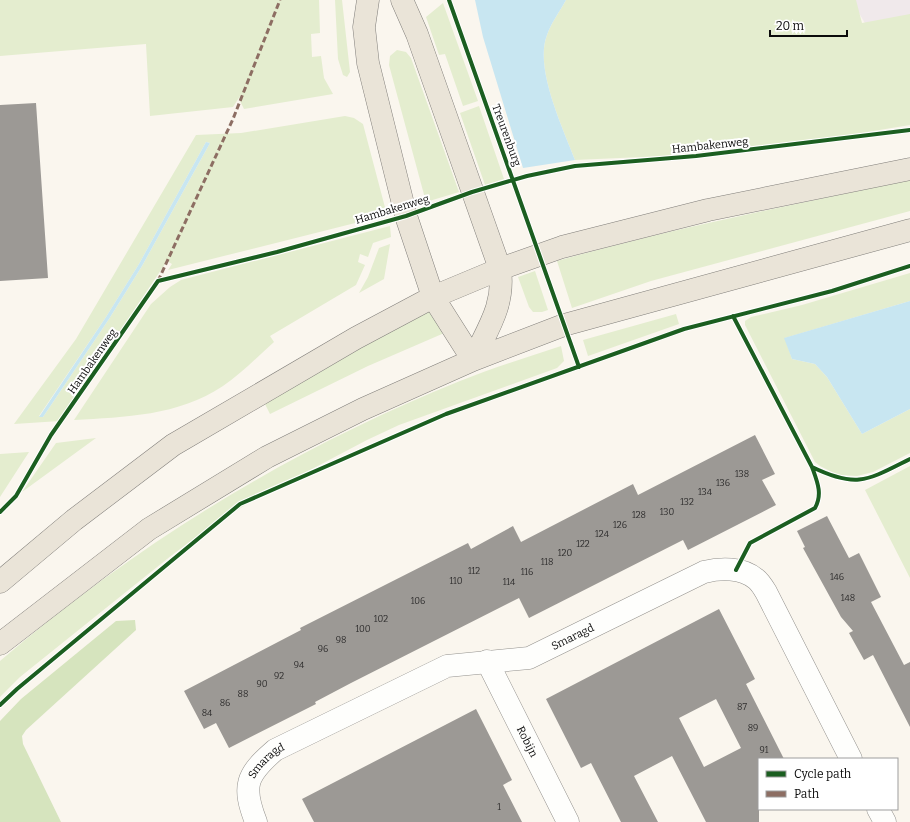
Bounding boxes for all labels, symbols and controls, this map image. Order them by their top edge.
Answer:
scale bar [770,12,847,38]
text: 20 m [776,19,805,33]
street label: Treurenburg [489,102,524,168]
street label: Hambakenweg [671,135,749,156]
street label: Hambakenweg [354,192,431,227]
street label: Hambakenweg [65,326,120,396]
house number: 138 [735,469,749,479]
house number: 136 [716,478,730,488]
house number: 134 [698,487,713,497]
house number: 132 [680,497,694,507]
house number: 130 [660,507,675,517]
house number: 128 [632,510,646,520]
house number: 126 [613,520,627,530]
house number: 124 [595,529,610,539]
house number: 122 [576,539,590,549]
house number: 120 [558,548,572,558]
house number: 118 [541,557,553,567]
house number: 112 [468,566,480,576]
house number: 116 [521,567,533,577]
house number: 146 [830,572,844,582]
house number: 110 [449,576,463,586]
house number: 114 [503,577,516,587]
house number: 148 [841,593,855,603]
house number: 106 [411,596,425,606]
house number: 102 [374,614,388,624]
street label: Smaragd [549,621,597,653]
house number: 100 [355,624,371,634]
house number: 98 [336,635,346,645]
house number: 96 [318,644,328,654]
house number: 94 [294,660,305,670]
house number: 92 [274,671,284,681]
house number: 90 [256,679,268,689]
house number: 88 [238,689,248,699]
house number: 86 [220,698,230,708]
house number: 87 [737,702,747,712]
house number: 84 [202,708,213,718]
house number: 89 [748,723,758,733]
street label: Robijn [514,724,540,759]
street label: Smaragd [246,740,287,781]
house number: 91 [760,745,769,755]
legend [758,758,898,810]
text: Cycle path [794,767,852,781]
text: Path [794,787,820,801]
house number: 1 [497,802,501,812]

